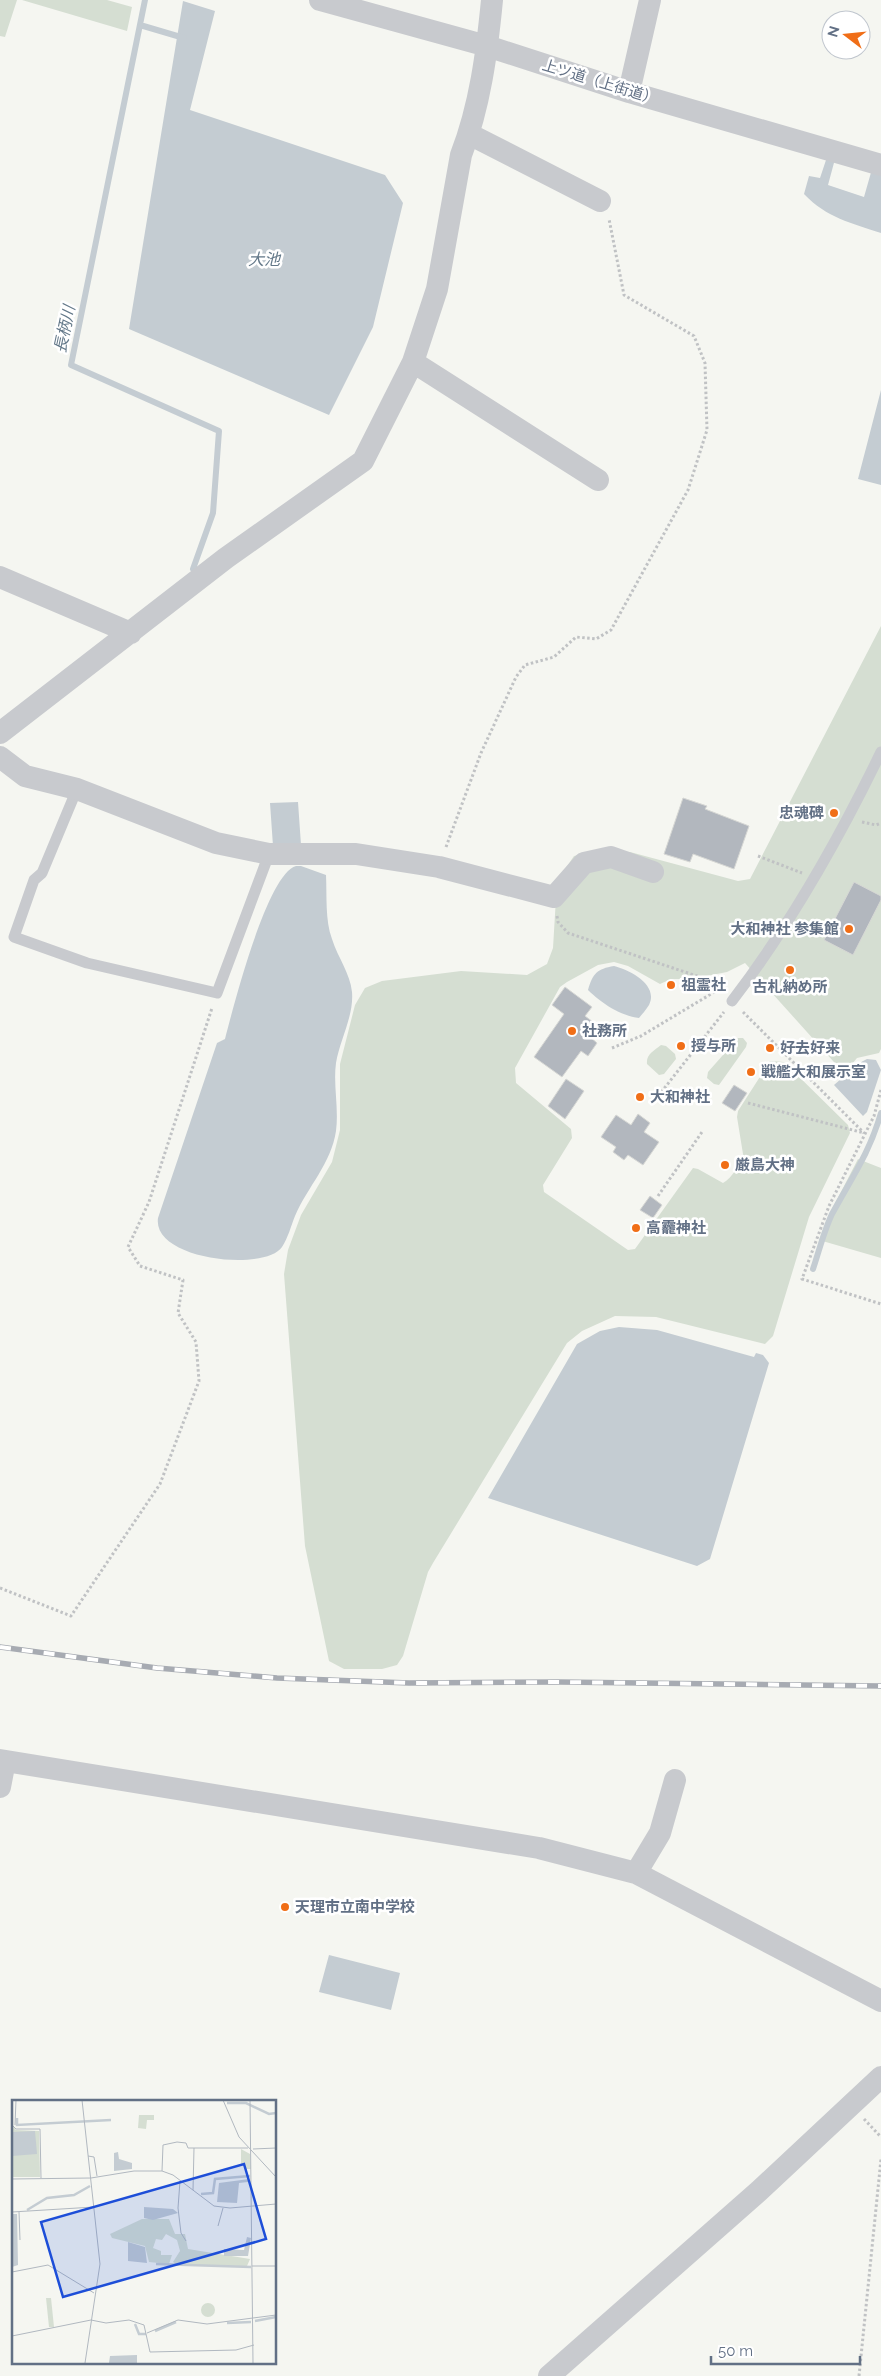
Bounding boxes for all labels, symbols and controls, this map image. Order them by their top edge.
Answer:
north arrow [821,10,871,60]
text: N [824,24,843,39]
street label: 上ツ道（上街道） [540,56,660,108]
water label: 大池 [248,250,282,269]
water label: 長柄川 [50,302,79,355]
place label: 忠魂碑 [779,804,824,822]
marker: 忠魂碑 [828,807,840,819]
place label: 大和神社 参集館 [730,920,839,938]
marker: 大和神社 参集館 [843,923,855,935]
marker: 古札納め所 [784,964,796,976]
place label: 祖霊社 [681,976,726,994]
place label: 古札納め所 [752,978,828,996]
marker: 祖霊社 [665,979,677,991]
place label: 社務所 [582,1022,627,1040]
marker: 社務所 [566,1025,578,1037]
place label: 授与所 [691,1037,736,1055]
place label: 好去好来 [780,1039,840,1057]
marker: 授与所 [675,1040,687,1052]
marker: 好去好来 [764,1042,776,1054]
place label: 戦艦大和展示室 [761,1063,866,1081]
marker: 戦艦大和展示室 [745,1066,757,1078]
place label: 大和神社 [650,1088,710,1106]
marker: 大和神社 [634,1091,646,1103]
place label: 厳島大神 [735,1156,795,1174]
marker: 厳島大神 [719,1159,731,1171]
place label: 高龗神社 [646,1219,706,1237]
marker: 高龗神社 [630,1222,642,1234]
place label: 天理市立南中学校 [295,1898,415,1916]
marker: 天理市立南中学校 [279,1901,291,1913]
inset map [12,2100,276,2364]
scale bar [711,2334,860,2366]
text: 50 m [718,2342,753,2360]

